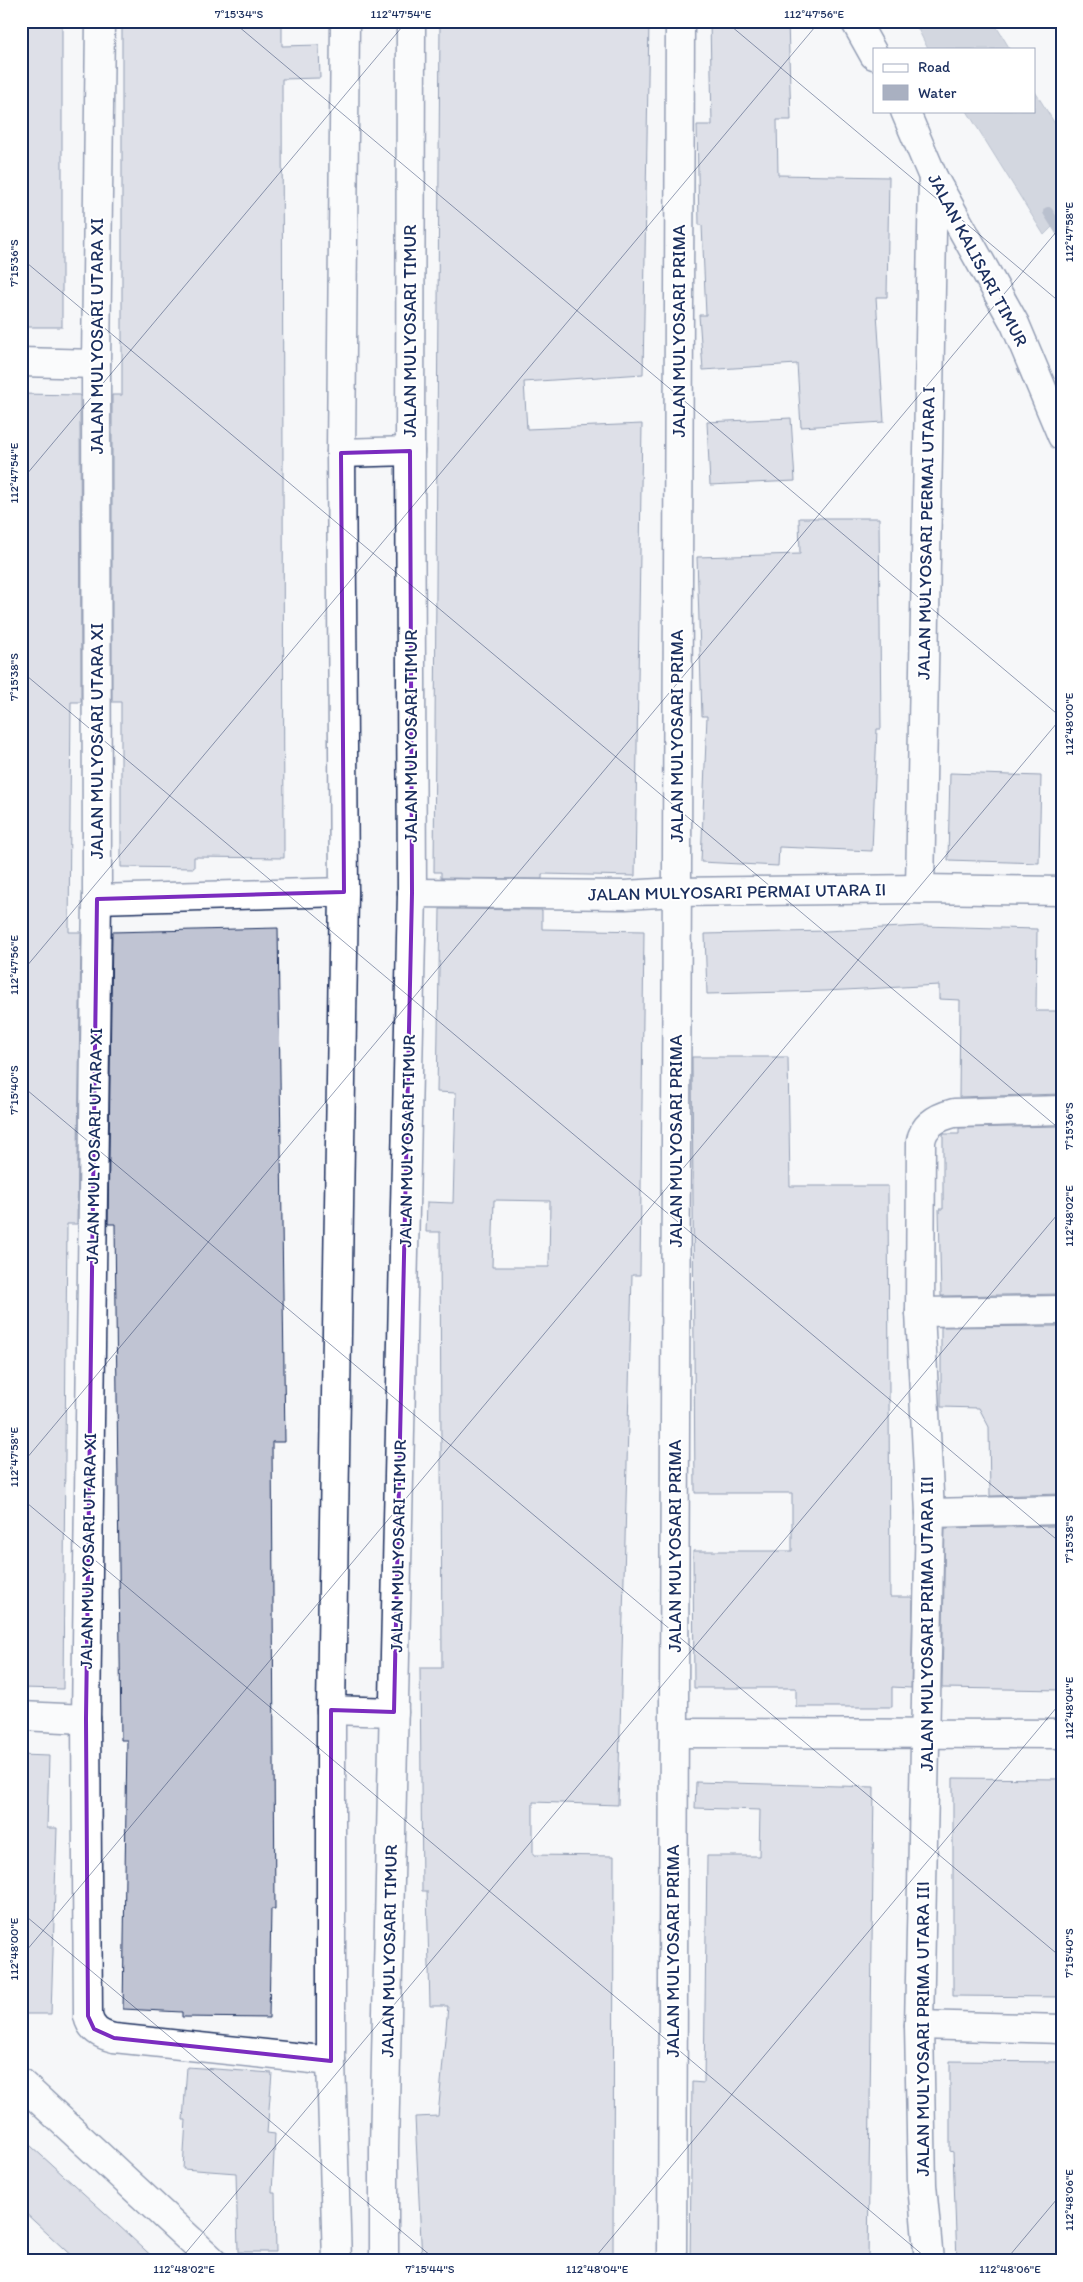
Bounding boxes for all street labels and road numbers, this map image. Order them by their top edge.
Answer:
street label: JALAN KALISARI TIMUR [923,170,1033,350]
street label: JALAN MULYOSARI UTARA XI [86,218,108,454]
street label: JALAN MULYOSARI PRIMA [668,224,690,438]
street label: JALAN MULYOSARI TIMUR [399,225,421,437]
street label: JALAN MULYOSARI PERMAI UTARA I [912,386,940,680]
street label: JALAN MULYOSARI UTARA XI [86,623,108,859]
street label: JALAN MULYOSARI PRIMA [666,629,688,843]
street label: JALAN MULYOSARI TIMUR [400,630,422,842]
street label: JALAN MULYOSARI PERMAI UTARA II [588,878,886,906]
street label: JALAN MULYOSARI UTARA XI [81,1028,107,1264]
street label: JALAN MULYOSARI TIMUR [394,1034,420,1248]
street label: JALAN MULYOSARI PRIMA [665,1034,687,1248]
street label: JALAN MULYOSARI UTARA XI [75,1433,101,1669]
street label: JALAN MULYOSARI TIMUR [385,1439,411,1653]
street label: JALAN MULYOSARI PRIMA [664,1439,686,1653]
street label: JALAN MULYOSARI PRIMA UTARA III [916,1476,938,1772]
street label: JALAN MULYOSARI TIMUR [376,1844,402,2058]
street label: JALAN MULYOSARI PRIMA [662,1844,684,2058]
street label: JALAN MULYOSARI PRIMA UTARA III [912,1881,934,2177]

